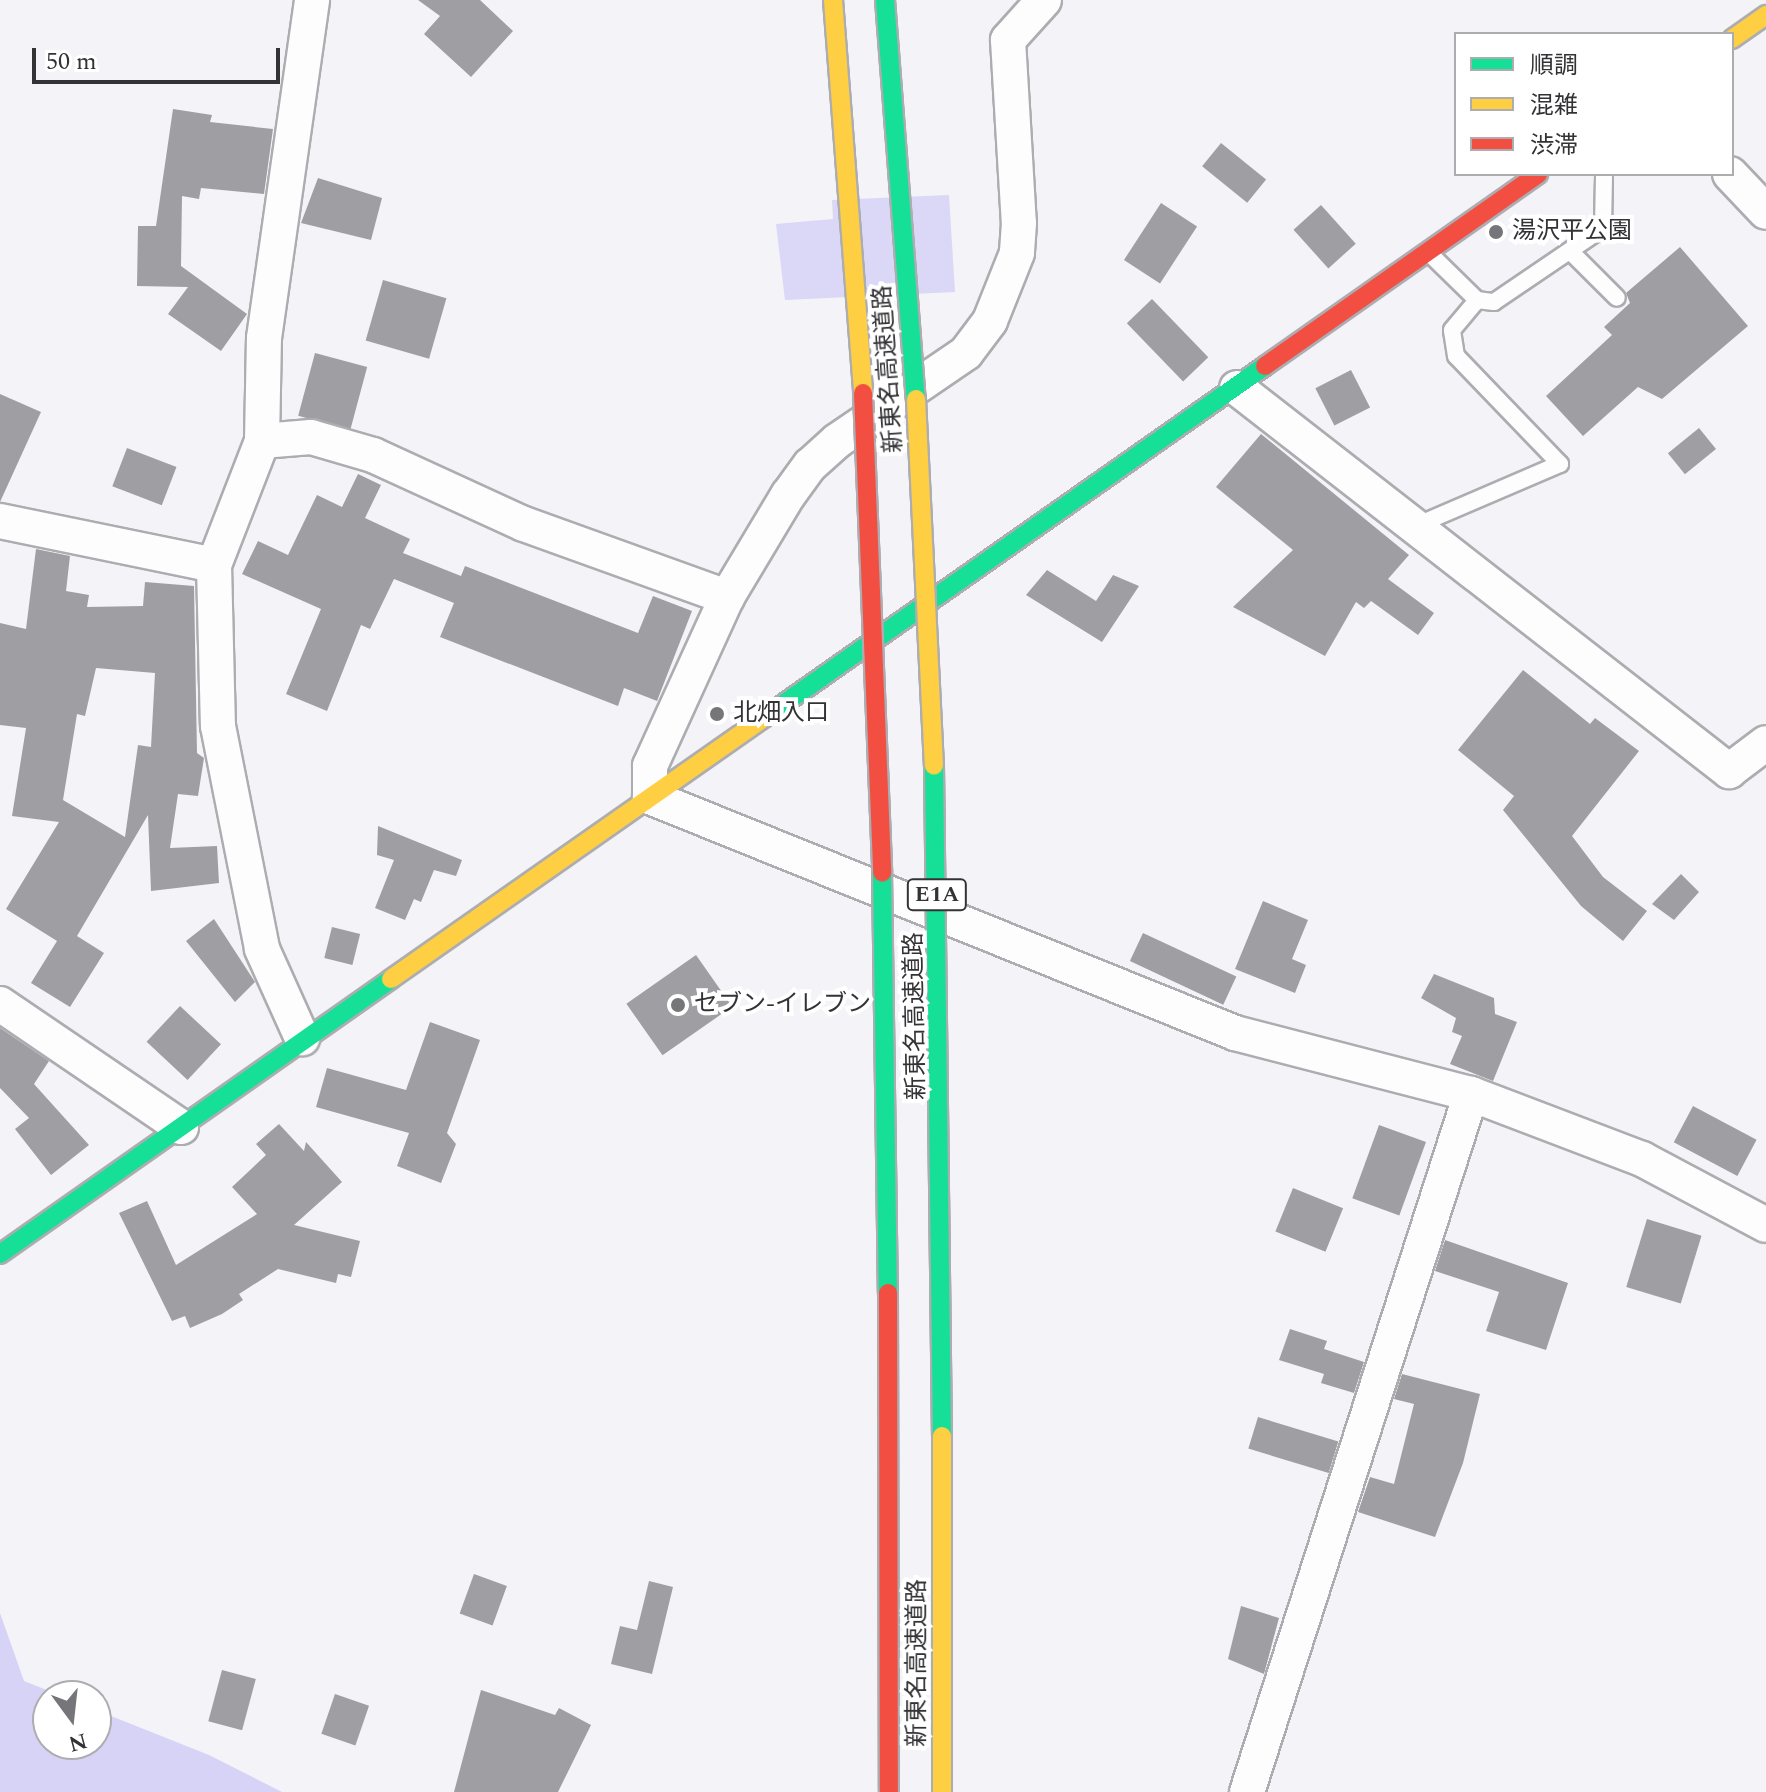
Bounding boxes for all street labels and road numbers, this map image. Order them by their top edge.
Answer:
street label: 新東名高速道路 [869,284,909,454]
road number: E1A [905,877,969,913]
street label: 新東名高速道路 [900,932,932,1100]
street label: 新東名高速道路 [904,1579,932,1747]

